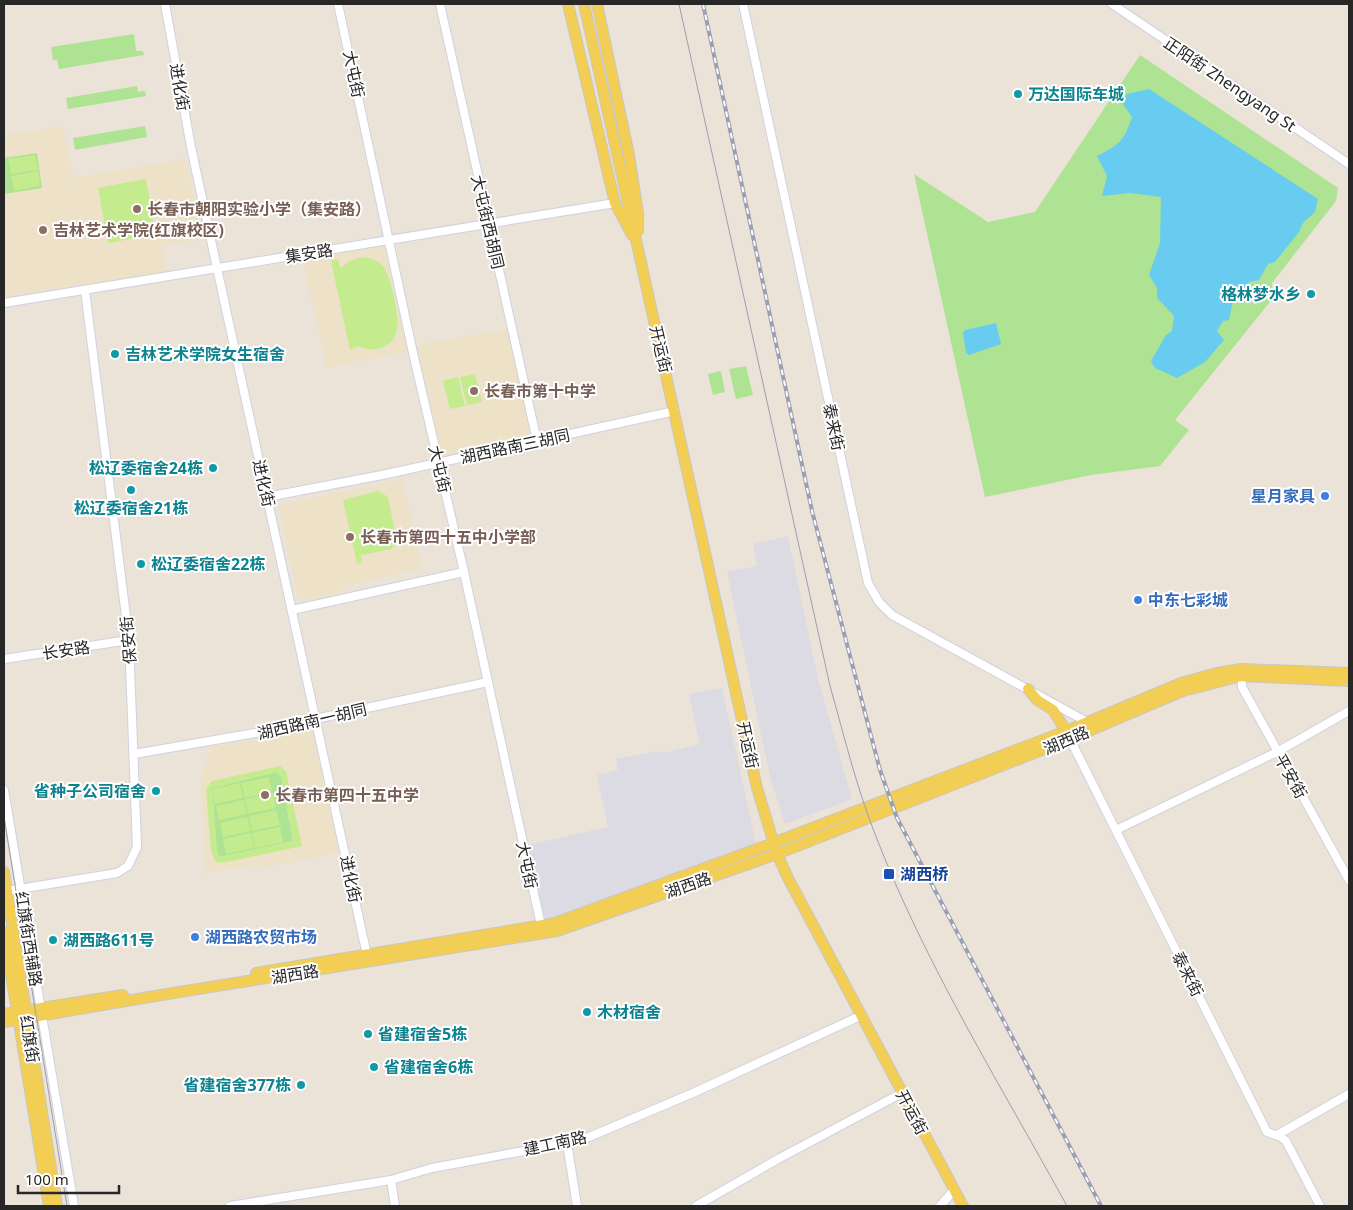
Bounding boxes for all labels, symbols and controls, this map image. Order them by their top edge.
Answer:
street label: 正阳街 Zhengyang St [1159,31,1301,137]
street label: 大屯街 [338,48,370,100]
street label: 进化街 [165,61,195,113]
place label: 万达国际车城 [1028,83,1124,105]
marker: 万达国际车城 [1012,88,1024,100]
street label: 大屯街西胡同 [466,173,510,271]
place label: 长春市朝阳实验小学（集安路） [147,198,371,220]
marker: 长春市朝阳实验小学（集安路） [131,203,143,215]
place label: 吉林艺术学院(红旗校区) [53,219,224,241]
marker: 吉林艺术学院(红旗校区) [37,224,49,236]
street label: 集安路 [284,238,334,268]
place label: 格林梦水乡 [1221,283,1301,305]
marker: 格林梦水乡 [1305,288,1317,300]
street label: 开运街 [645,323,677,375]
place label: 吉林艺术学院女生宿舍 [125,343,285,365]
marker: 吉林艺术学院女生宿舍 [109,348,121,360]
place label: 长春市第十中学 [484,380,596,402]
marker: 长春市第十中学 [468,385,480,397]
street label: 泰来街 [818,401,850,453]
street label: 湖西路南三胡同 [458,424,572,468]
street label: 大屯街 [424,443,456,495]
place label: 松辽委宿舍24栋 [89,457,203,479]
street label: 进化街 [248,457,280,509]
marker: 松辽委宿舍24栋 [207,462,219,474]
marker: 松辽委宿舍21栋 [125,484,137,496]
place label: 星月家具 [1251,485,1315,507]
marker: 星月家具 [1319,490,1331,502]
place label: 松辽委宿舍21栋 [74,497,188,519]
place label: 长春市第四十五中小学部 [360,526,536,548]
marker: 长春市第四十五中小学部 [344,531,356,543]
place label: 松辽委宿舍22栋 [151,553,265,575]
marker: 松辽委宿舍22栋 [135,558,147,570]
place label: 中东七彩城 [1148,589,1228,611]
marker: 中东七彩城 [1132,594,1144,606]
street label: 保安街 [115,615,141,665]
street label: 长安路 [41,636,91,664]
street label: 湖西路南一胡同 [255,698,369,744]
street label: 开运街 [732,719,764,771]
street label: 湖西路 [1040,720,1092,760]
street label: 平安街 [1270,750,1312,802]
place label: 省种子公司宿舍 [34,780,146,802]
place label: 长春市第四十五中学 [275,784,419,806]
marker: 省种子公司宿舍 [150,785,162,797]
marker: 长春市第四十五中学 [259,789,271,801]
street label: 大屯街 [511,839,543,891]
street label: 进化街 [335,853,367,905]
place label: 湖西桥 [900,863,949,885]
street label: 湖西路 [662,867,714,903]
marker: 湖西桥 [882,867,896,881]
street label: 红旗街西辅路 [11,890,47,988]
place label: 湖西路农贸市场 [205,926,317,948]
place label: 湖西路611号 [63,929,154,951]
marker: 湖西路农贸市场 [189,931,201,943]
marker: 湖西路611号 [47,934,59,946]
street label: 泰来街 [1167,948,1209,1000]
street label: 湖西路 [270,959,320,989]
place label: 木材宿舍 [597,1001,661,1023]
marker: 木材宿舍 [581,1006,593,1018]
street label: 红旗街 [15,1014,45,1064]
place label: 省建宿舍5栋 [378,1023,467,1045]
marker: 省建宿舍5栋 [362,1028,374,1040]
place label: 省建宿舍6栋 [384,1056,473,1078]
marker: 省建宿舍6栋 [368,1061,380,1073]
place label: 省建宿舍377栋 [184,1074,291,1096]
marker: 省建宿舍377栋 [295,1079,307,1091]
street label: 开运街 [891,1086,933,1138]
street label: 建工南路 [521,1126,589,1160]
scale bar [18,1162,119,1194]
text: 100 m [25,1169,69,1189]

